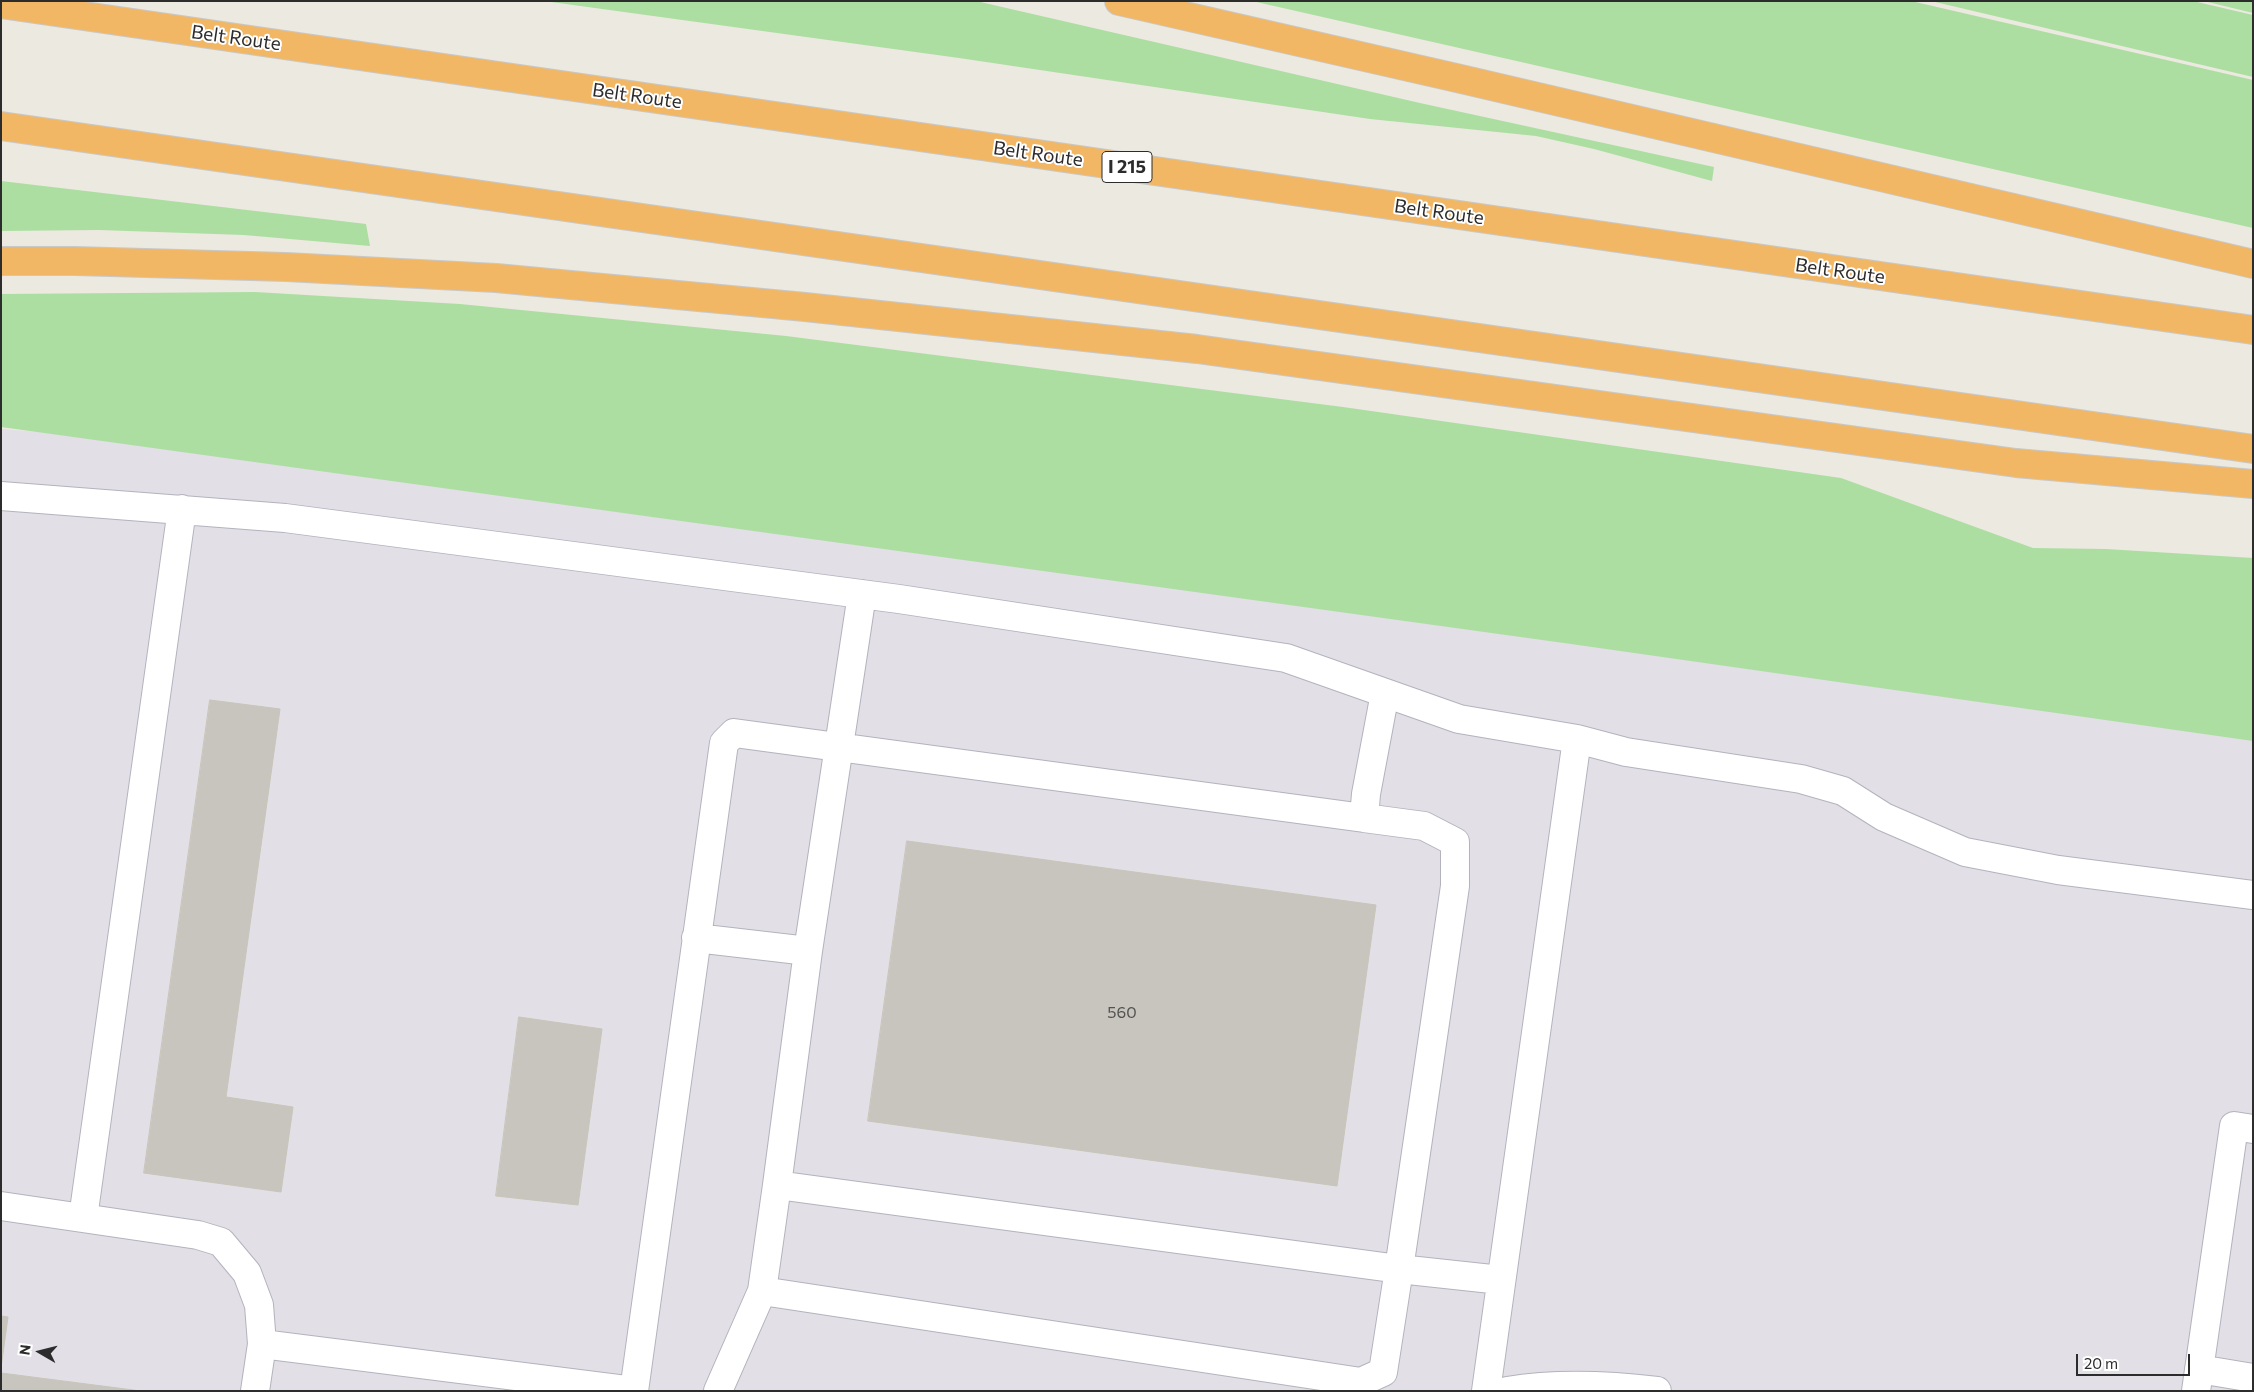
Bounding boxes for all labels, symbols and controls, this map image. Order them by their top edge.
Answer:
street label: Belt Route [190,20,282,56]
street label: Belt Route [591,78,683,114]
street label: Belt Route [992,136,1084,172]
road number: I 215 [1102,152,1152,182]
street label: Belt Route [1393,194,1485,230]
street label: Belt Route [1794,253,1886,289]
house number: 560 [1107,1003,1137,1023]
north arrow [15,1327,65,1377]
text: N [16,1343,34,1356]
scale bar [2079,1344,2193,1376]
text: 20 m [2084,1354,2118,1372]

